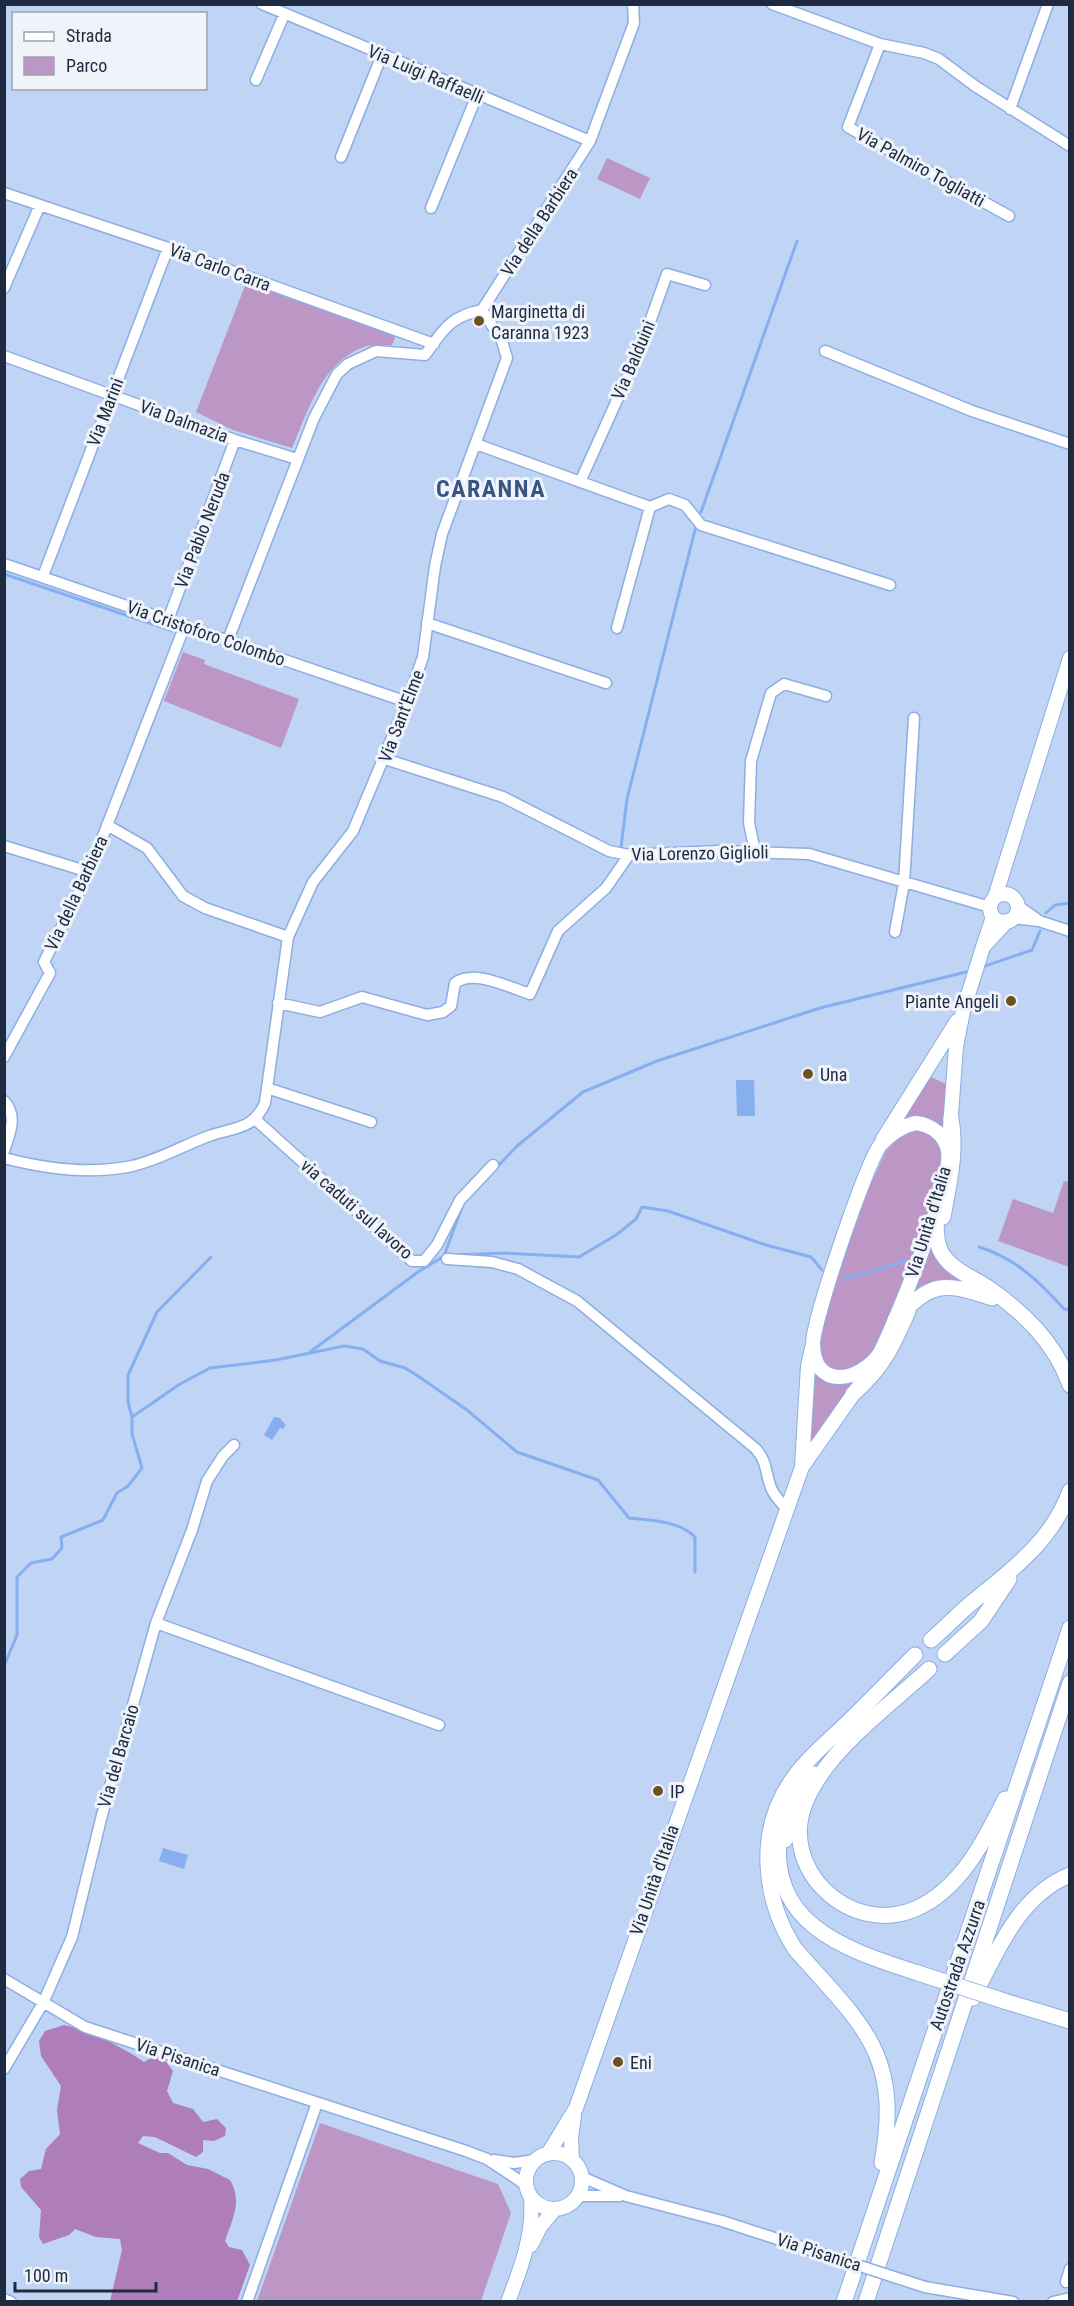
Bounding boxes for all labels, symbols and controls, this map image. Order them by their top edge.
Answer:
legend [12,12,207,90]
text: Strada [66,25,112,46]
street label: Via Luigi Raffaelli [365,40,487,108]
text: Parco [66,55,107,76]
street label: Via Palmiro Togliatti [853,123,989,211]
street label: Via della Barbiera [496,164,582,280]
street label: Via Carlo Carra [166,239,274,295]
place label: Marginetta di Caranna 1923 [491,301,589,343]
marker: Marginetta di Caranna 1923 [472,314,486,328]
street label: Via Balduini [607,317,659,403]
street label: Via Marini [82,375,128,449]
street label: Via Dalmazia [137,395,231,447]
street label: Via Pablo Neruda [170,469,234,591]
district label: CARANNA [436,475,546,503]
street label: Via Cristoforo Colombo [124,596,288,670]
street label: Via Sant'Elme [374,667,428,765]
street label: Via della Barbiera [40,832,112,954]
street label: Via Lorenzo Giglioli [631,841,769,865]
place label: Piante Angeli [905,991,999,1012]
marker: Piante Angeli [1004,994,1018,1008]
place label: Una [820,1064,847,1085]
marker: Una [801,1067,815,1081]
street label: via caduti sul lavoro [297,1155,417,1263]
street label: Via Unità d'Italia [901,1164,955,1280]
street label: Via del Barcaio [93,1702,143,1810]
place label: IP [670,1781,685,1802]
marker: IP [651,1784,665,1798]
street label: Via Unità d'Italia [625,1822,683,1938]
street label: Autostrada Azzurra [925,1897,989,2033]
street label: Via Pisanica [133,2033,223,2081]
place label: Eni [630,2052,652,2073]
marker: Eni [611,2055,625,2069]
street label: Via Pisanica [774,2228,864,2276]
scale bar [15,2255,156,2293]
text: 100 m [24,2265,68,2286]

